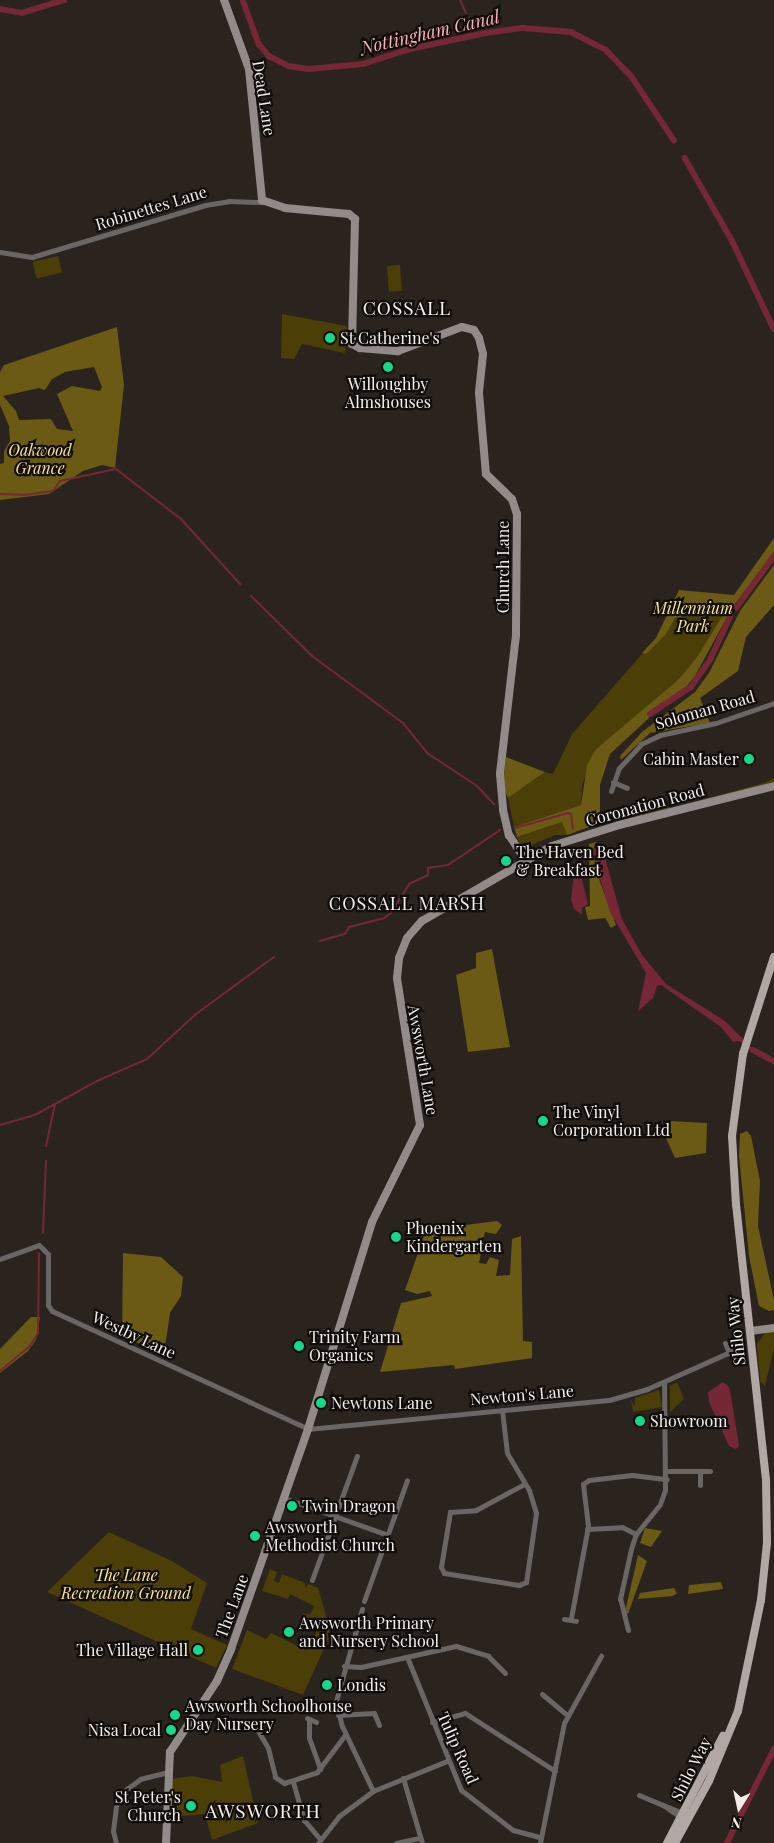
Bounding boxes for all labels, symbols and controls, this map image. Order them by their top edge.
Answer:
water label: Nottingham Canal [358,5,502,59]
street label: Dead Lane [249,59,279,137]
street label: Robinettes Lane [93,182,209,234]
district label: COSSALL [362,297,452,319]
place label: St Catherine's [340,328,440,348]
marker: St Catherine's [324,332,336,344]
marker: Willoughby Almshouses [382,361,394,373]
place label: Willoughby Almshouses [345,374,431,412]
park label: Oakwood Grance [8,440,72,478]
street label: Church Lane [493,521,513,613]
park label: Millennium Park [653,598,733,636]
street label: Soloman Road [653,687,757,733]
place label: Cabin Master [643,749,739,769]
marker: Cabin Master [743,753,755,765]
street label: Coronation Road [584,780,706,830]
place label: The Haven Bed & Breakfast [516,842,624,880]
marker: The Haven Bed & Breakfast [500,855,512,867]
district label: COSSALL MARSH [327,892,487,914]
street label: Awsworth Lane [404,1003,442,1117]
place label: The Vinyl Corporation Ltd [553,1102,670,1140]
marker: The Vinyl Corporation Ltd [537,1115,549,1127]
place label: Phoenix Kindergarten [406,1218,502,1256]
marker: Phoenix Kindergarten [390,1231,402,1243]
street label: Shilo Way [723,1295,749,1367]
street label: Westby Lane [89,1307,179,1363]
place label: Trinity Farm Organics [309,1327,401,1365]
marker: Trinity Farm Organics [293,1340,305,1352]
street label: Newton's Lane [469,1381,575,1409]
place label: Newtons Lane [331,1393,433,1413]
marker: Newtons Lane [315,1397,327,1409]
place label: Showroom [650,1411,728,1431]
marker: Showroom [634,1415,646,1427]
place label: Twin Dragon [302,1496,396,1516]
marker: Twin Dragon [286,1500,298,1512]
place label: Awsworth Methodist Church [265,1517,395,1555]
marker: Awsworth Methodist Church [249,1530,261,1542]
park label: The Lane Recreation Ground [61,1565,191,1603]
street label: The Lane [212,1572,252,1640]
place label: Awsworth Primary and Nursery School [299,1613,439,1651]
marker: Awsworth Primary and Nursery School [283,1626,295,1638]
place label: The Village Hall [76,1640,188,1660]
marker: The Village Hall [192,1644,204,1656]
place label: Londis [337,1675,386,1695]
marker: Londis [321,1679,333,1691]
place label: Awsworth Schoolhouse Day Nursery [185,1696,352,1734]
marker: Awsworth Schoolhouse Day Nursery [169,1709,181,1721]
street label: Tulip Road [434,1709,482,1787]
place label: Nisa Local [88,1720,161,1740]
marker: Nisa Local [165,1724,177,1736]
street label: Shilo Way [667,1734,715,1804]
north arrow [714,1783,764,1833]
place label: St Peter's Church [114,1787,181,1825]
marker: St Peter's Church [185,1800,197,1812]
district label: AWSWORTH [204,1800,322,1822]
text: N [730,1813,743,1833]

